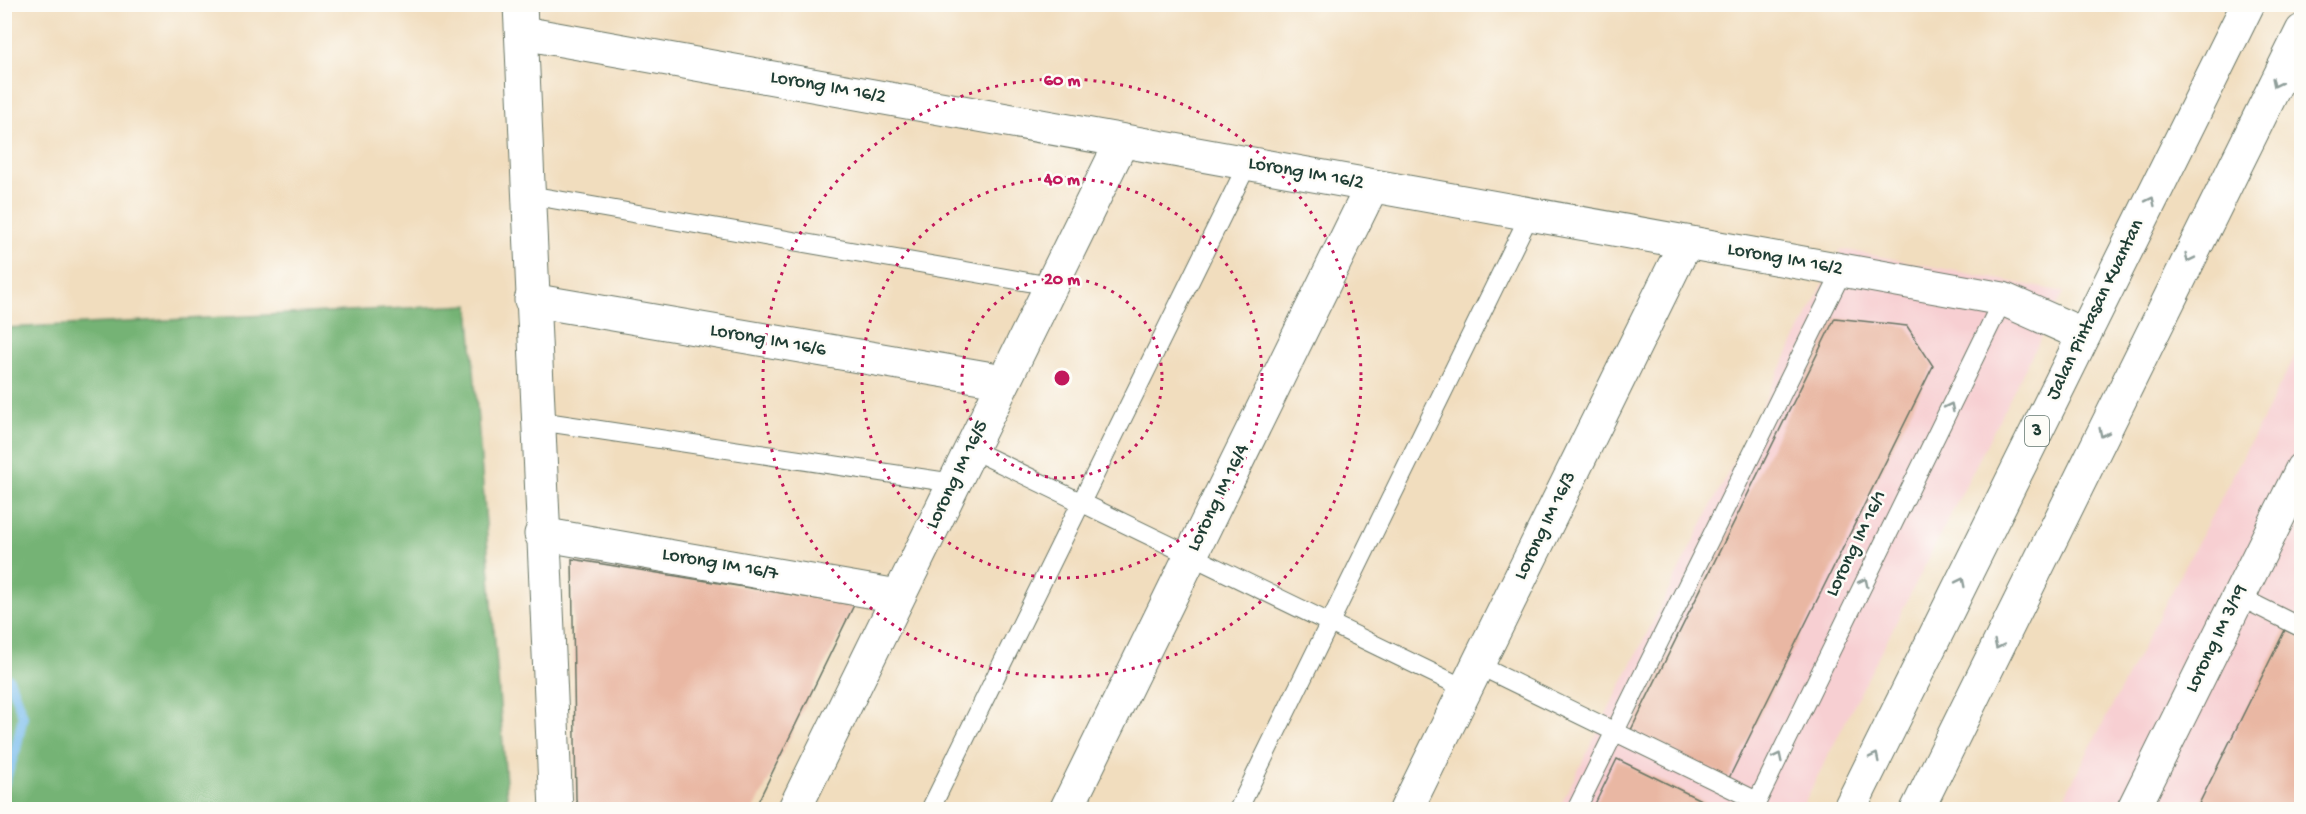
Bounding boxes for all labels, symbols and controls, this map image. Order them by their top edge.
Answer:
street label: Lorong IM 16/2 [768,67,888,110]
text: 60 m [1044,71,1080,92]
one-way arrow [2271,77,2283,88]
street label: Lorong IM 16/2 [1246,153,1366,196]
text: 40 m [1043,170,1080,191]
one-way arrow [2143,196,2155,207]
street label: Jalan Pintasan Kuantan [2042,216,2150,404]
street label: Lorong IM 16/2 [1725,239,1845,282]
one-way arrow [2185,252,2197,263]
text: 20 m [1044,270,1080,291]
street label: Lorong IM 16/6 [708,319,829,363]
centre of rings [1052,368,1072,388]
one-way arrow [1943,402,1954,413]
road number: 3 [2025,416,2049,446]
street label: Lorong IM 16/5 [922,417,994,533]
one-way arrow [2099,426,2110,437]
street label: Lorong IM 16/4 [1183,440,1255,555]
street label: Lorong IM 16/3 [1510,468,1582,584]
street label: Lorong IM 16/1 [1821,487,1893,601]
street label: Lorong IM 16/7 [660,543,780,587]
one-way arrow [1857,577,1869,588]
one-way arrow [1954,578,1966,589]
street label: Lorong IM 3/19 [2181,581,2253,697]
one-way arrow [1994,639,2006,650]
one-way arrow [1771,752,1783,763]
one-way arrow [1868,753,1879,763]

